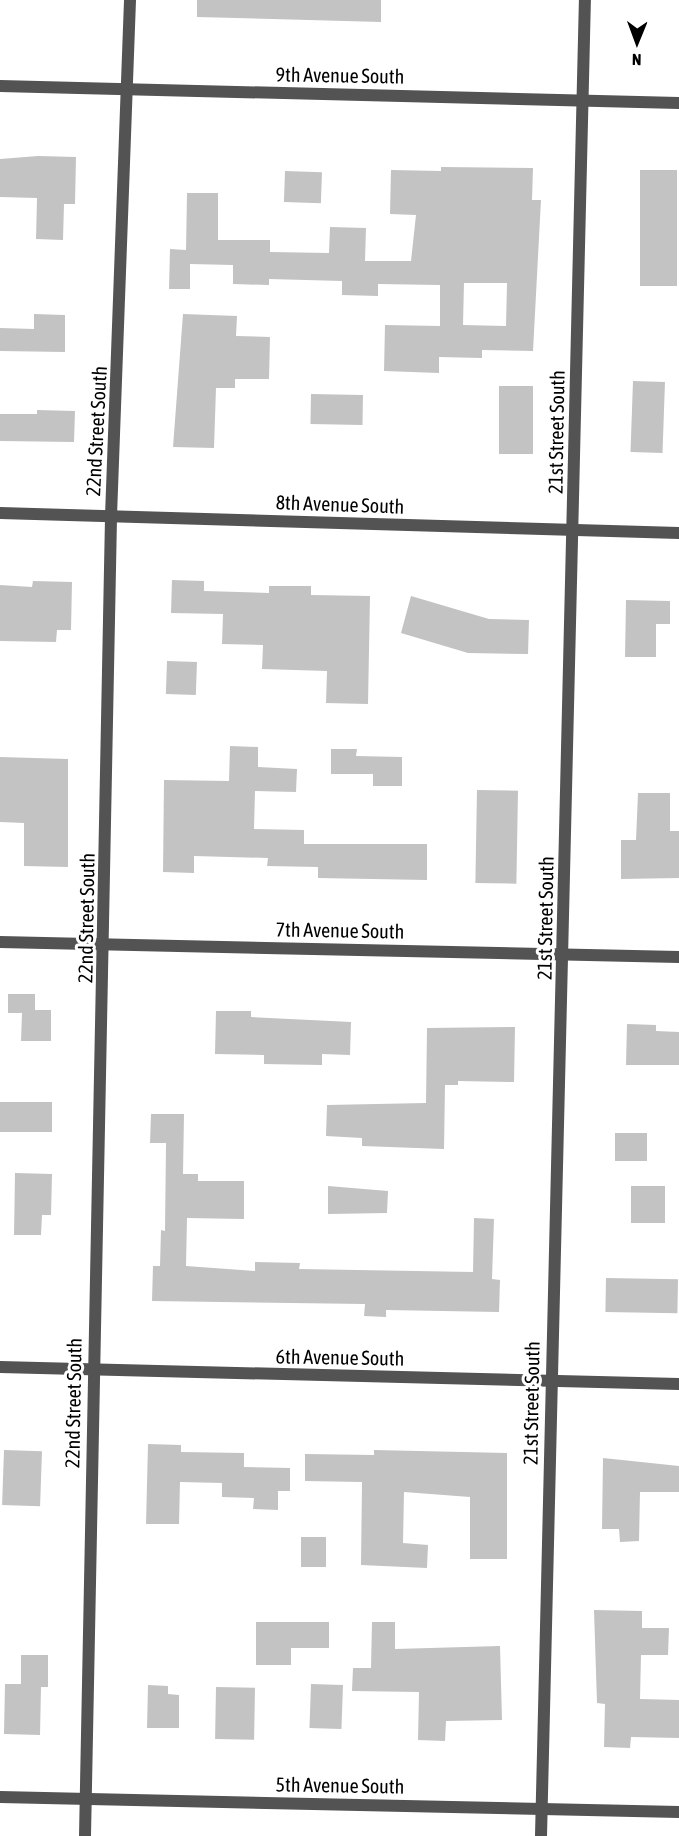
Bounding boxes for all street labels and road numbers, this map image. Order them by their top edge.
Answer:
street label: 9th Avenue South [275,62,405,88]
street label: 22nd Street South [81,365,111,497]
street label: 21st Street South [543,370,569,494]
street label: 8th Avenue South [275,490,405,518]
street label: 22nd Street South [73,853,99,983]
street label: 21st Street South [532,856,558,980]
street label: 7th Avenue South [275,917,405,943]
street label: 22nd Street South [60,1338,86,1468]
street label: 21st Street South [518,1341,544,1465]
street label: 6th Avenue South [275,1344,405,1370]
street label: 5th Avenue South [275,1772,405,1798]

